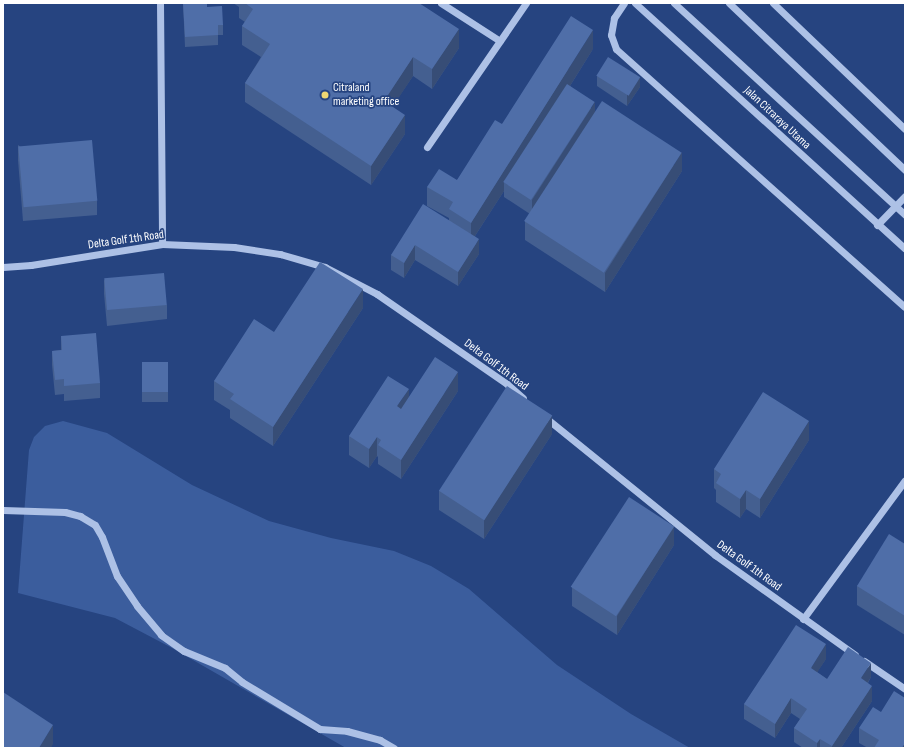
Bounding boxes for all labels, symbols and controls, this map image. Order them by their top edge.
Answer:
place label: Citraland marketing office [333,81,399,109]
street label: Jalan Citraraya Utama [741,83,813,153]
marker: Citraland marketing office [320,90,330,100]
street label: Delta Golf 1th Road [87,228,165,252]
street label: Delta Golf 1th Road [461,336,531,394]
street label: Delta Golf 1th Road [714,538,784,594]

